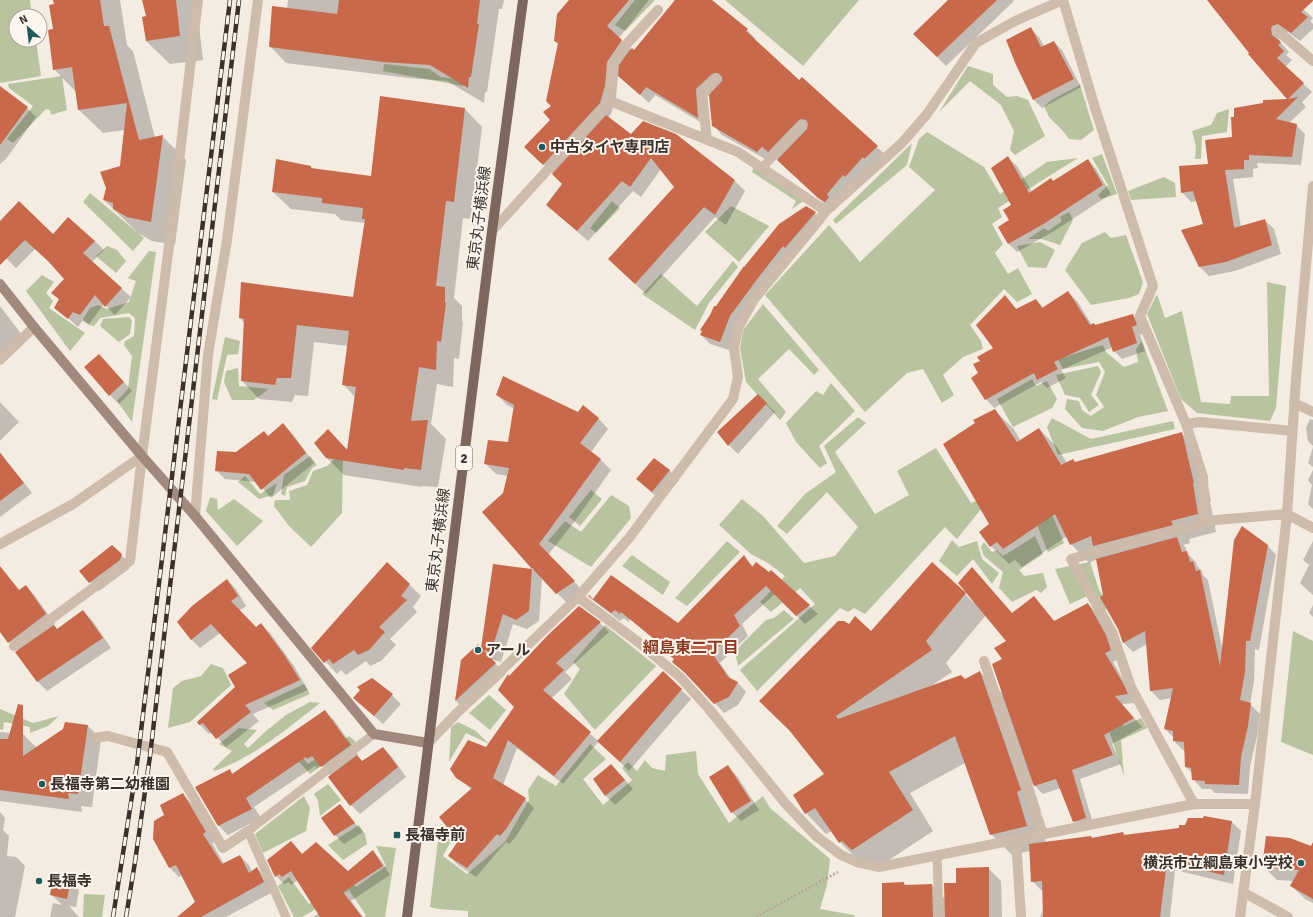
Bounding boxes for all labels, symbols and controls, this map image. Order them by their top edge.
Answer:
north arrow [8,8,48,48]
text: N [17,12,30,27]
place label: 中古タイヤ専門店 [550,138,670,156]
marker: 中古タイヤ専門店 [537,142,547,152]
street label: 東京丸子横浜線 [464,165,494,271]
road number: 2 [456,446,472,470]
street label: 東京丸子横浜線 [423,487,453,593]
district label: 綱島東二丁目 [643,638,739,658]
place label: アール [486,641,530,659]
marker: アール [473,645,483,655]
place label: 長福寺第二幼稚園 [50,775,170,793]
marker: 長福寺第二幼稚園 [37,779,47,789]
place label: 長福寺前 [405,826,465,844]
marker: 長福寺前 [392,830,402,840]
place label: 横浜市立綱島東小学校 [1143,854,1293,872]
marker: 横浜市立綱島東小学校 [1296,858,1306,868]
place label: 長福寺 [47,872,92,890]
marker: 長福寺 [34,876,44,886]

